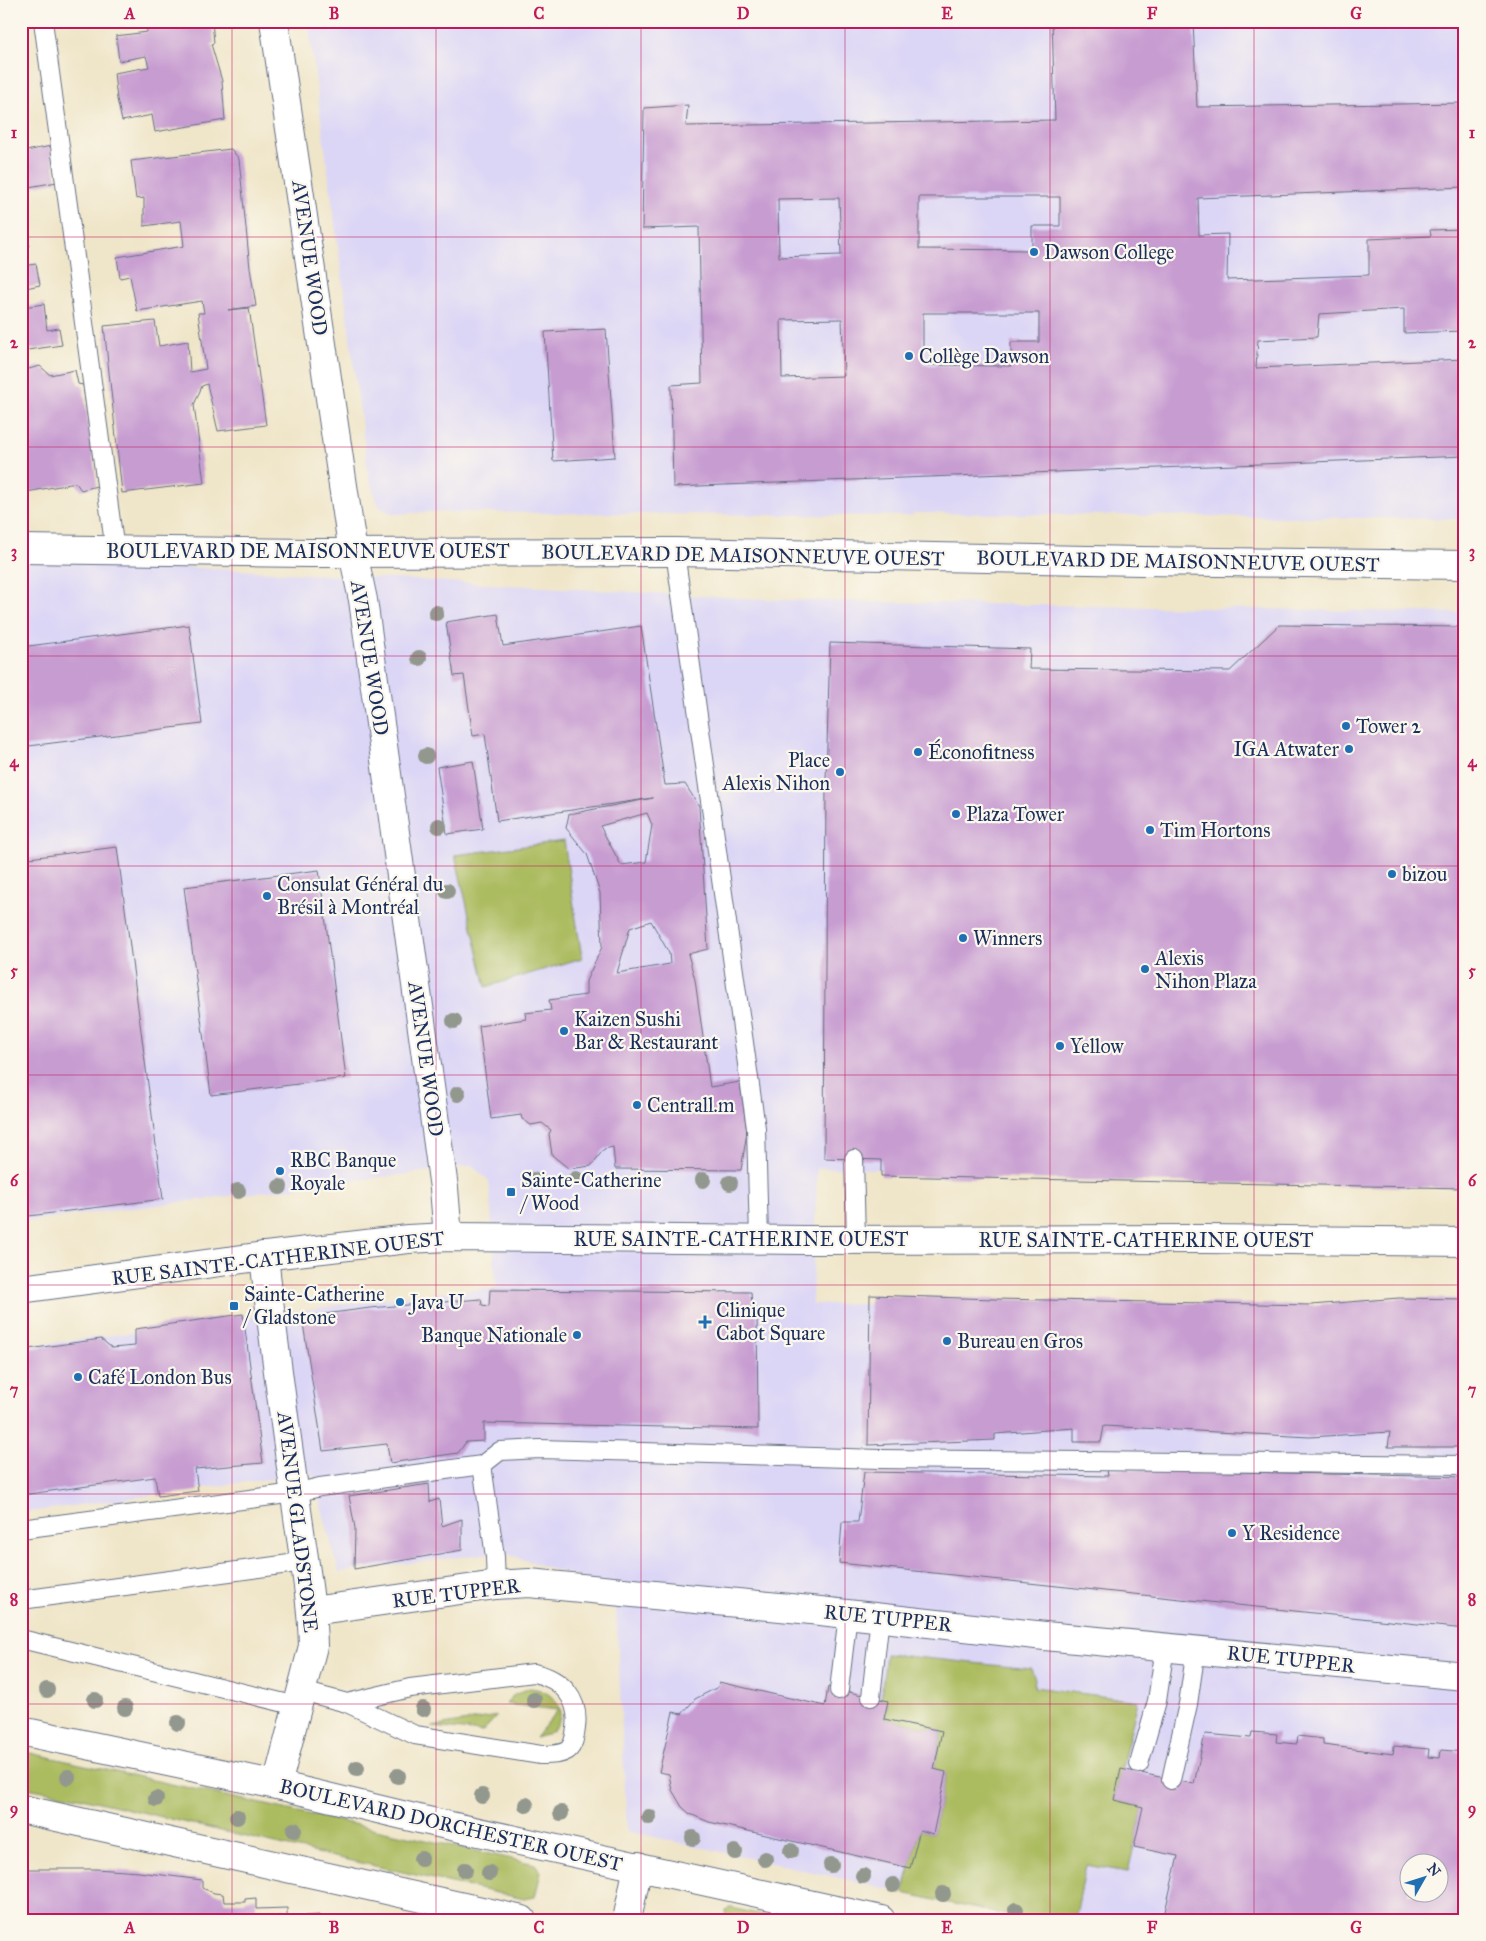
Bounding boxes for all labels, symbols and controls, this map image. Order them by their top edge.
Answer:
text: A [124,4,136,23]
text: B [329,4,339,23]
text: C [534,4,545,23]
text: D [737,4,750,23]
text: E [941,4,953,23]
text: F [1147,4,1158,23]
text: G [1350,4,1362,23]
text: 1 [11,123,18,142]
text: 1 [1469,123,1476,142]
street label: AVENUE WOOD [287,178,333,337]
place label: Dawson College [1044,240,1174,265]
marker: Dawson College [1028,246,1040,258]
text: 2 [10,333,19,352]
text: 2 [1468,333,1477,352]
place label: Collège Dawson [919,344,1050,369]
marker: Collège Dawson [903,350,915,362]
street label: BOULEVARD DE MAISONNEUVE OUEST [106,539,510,563]
street label: BOULEVARD DE MAISONNEUVE OUEST [541,539,945,571]
text: 3 [11,542,17,562]
text: 3 [1469,542,1475,562]
street label: BOULEVARD DE MAISONNEUVE OUEST [976,545,1380,577]
street label: AVENUE WOOD [346,578,394,737]
place label: Tower 2 [1356,714,1421,738]
marker: Tower 2 [1340,720,1352,732]
place label: IGA Atwater [1234,737,1339,761]
place label: Éconofitness [928,738,1034,764]
marker: IGA Atwater [1343,743,1355,755]
marker: Éconofitness [912,746,924,758]
place label: Place Alexis Nihon [721,748,830,795]
text: 4 [10,752,20,772]
text: 4 [1468,752,1478,772]
marker: Place Alexis Nihon [834,766,846,778]
place label: Plaza Tower [966,802,1065,826]
marker: Plaza Tower [950,808,962,820]
place label: Tim Hortons [1160,818,1270,842]
marker: Tim Hortons [1144,824,1156,836]
place label: bizou [1402,862,1448,886]
marker: bizou [1386,868,1398,880]
place label: Consulat Général du Brésil à Montréal [277,872,444,919]
marker: Consulat Général du Brésil à Montréal [261,890,273,902]
place label: Winners [973,926,1042,950]
marker: Winners [957,932,969,944]
place label: Alexis Nihon Plaza [1154,946,1257,993]
text: 5 [10,961,18,980]
text: 5 [1468,961,1476,980]
marker: Alexis Nihon Plaza [1139,963,1151,975]
street label: AVENUE WOOD [403,979,449,1138]
place label: Kaizen Sushi Bar & Restaurant [574,1007,718,1054]
marker: Kaizen Sushi Bar & Restaurant [558,1025,570,1037]
place label: Yellow [1070,1034,1125,1058]
marker: Yellow [1054,1040,1066,1052]
place label: Centrall.m [647,1093,735,1117]
marker: Centrall.m [631,1099,643,1111]
place label: RBC Banque Royale [290,1148,396,1195]
marker: RBC Banque Royale [274,1165,286,1177]
place label: Sainte-Catherine / Wood [519,1168,662,1215]
text: 6 [10,1171,19,1190]
text: 6 [1468,1171,1477,1190]
marker: Sainte-Catherine / Wood [505,1186,517,1198]
street label: RUE SAINTE-CATHERINE OUEST [110,1226,446,1290]
street label: RUE SAINTE-CATHERINE OUEST [573,1227,909,1251]
street label: RUE SAINTE-CATHERINE OUEST [978,1228,1314,1252]
place label: Sainte-Catherine / Gladstone [242,1282,385,1329]
place label: Java U [408,1290,464,1315]
marker: Java U [394,1296,406,1308]
place label: Clinique Cabot Square [716,1298,825,1346]
marker: Sainte-Catherine / Gladstone [228,1300,240,1312]
marker: Clinique Cabot Square [698,1315,712,1329]
place label: Banque Nationale [421,1323,567,1348]
marker: Banque Nationale [571,1329,583,1341]
place label: Bureau en Gros [957,1329,1083,1353]
marker: Bureau en Gros [941,1335,953,1347]
place label: Café London Bus [88,1365,232,1389]
marker: Café London Bus [72,1371,84,1383]
text: 7 [10,1380,19,1399]
text: 7 [1468,1380,1477,1399]
street label: AVENUE GLADSTONE [272,1409,323,1634]
place label: Y Residence [1242,1521,1340,1545]
marker: Y Residence [1226,1527,1238,1539]
street label: RUE TUPPER [391,1573,522,1613]
text: 8 [10,1590,18,1609]
text: 8 [1468,1590,1476,1609]
street label: RUE TUPPER [823,1599,954,1637]
street label: RUE TUPPER [1226,1640,1357,1678]
street label: BOULEVARD DORCHESTER OUEST [277,1774,625,1876]
text: 9 [10,1799,18,1819]
text: 9 [1468,1799,1476,1819]
north arrow [1398,1854,1448,1904]
text: N [1423,1860,1444,1880]
text: A [124,1918,136,1937]
text: B [329,1918,339,1937]
text: C [534,1918,545,1937]
text: D [737,1918,750,1937]
text: E [941,1918,953,1937]
text: F [1147,1918,1158,1937]
text: G [1350,1918,1362,1937]

